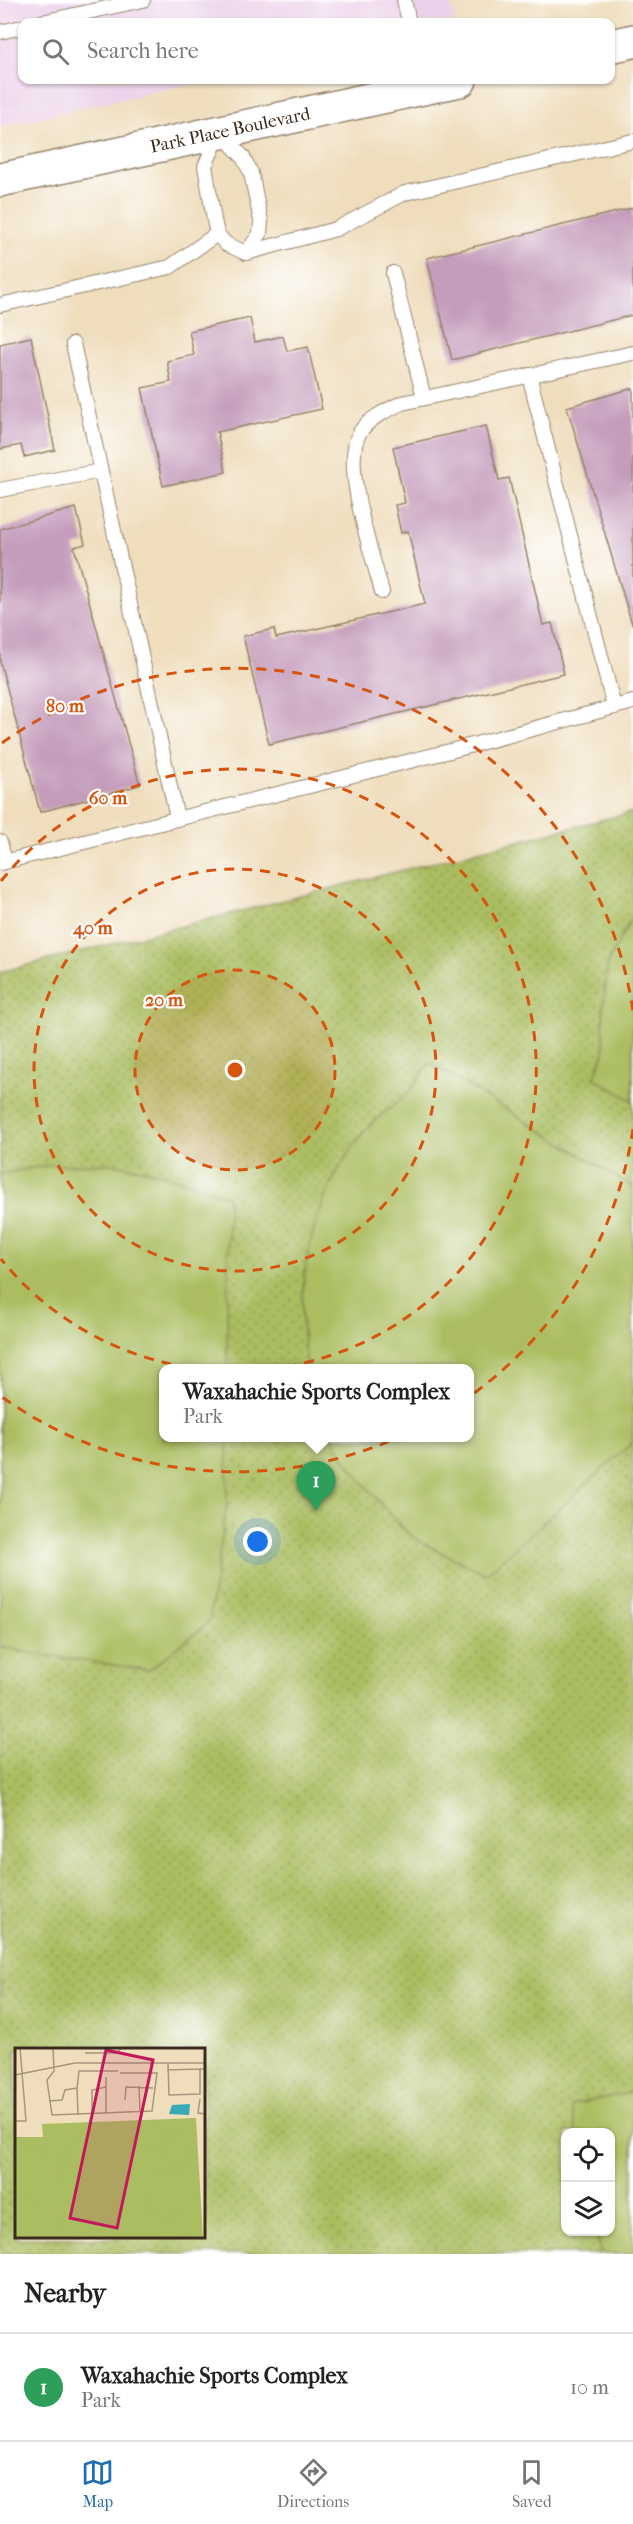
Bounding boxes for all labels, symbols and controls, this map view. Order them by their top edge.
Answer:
search box [18,18,615,84]
icon: search [39,35,72,68]
text: Search here [87,38,199,64]
street label: Park Place Boulevard [148,103,312,158]
text: 80 m [46,696,85,717]
text: 60 m [89,788,128,809]
text: 40 m [72,918,114,939]
text: 20 m [145,990,184,1011]
centre of rings [225,1060,245,1080]
popup [159,1364,474,1442]
text: Waxahachie Sports Complex [183,1379,450,1405]
text: Park [183,1405,223,1428]
pin: 1 [296,1462,336,1511]
your location [243,1527,272,1556]
inset map [15,2048,206,2239]
map controls [561,2128,615,2236]
button: locate [561,2128,615,2182]
button: layers [561,2182,615,2236]
text: Nearby [24,2278,106,2309]
text: Waxahachie Sports Complex [81,2363,348,2389]
text: 1 [40,2376,47,2399]
text: 10 m [570,2376,609,2399]
text: Park [81,2389,121,2412]
tab: Map [81,2456,114,2511]
tab: Directions [277,2456,349,2511]
tab: Saved [512,2456,552,2511]

